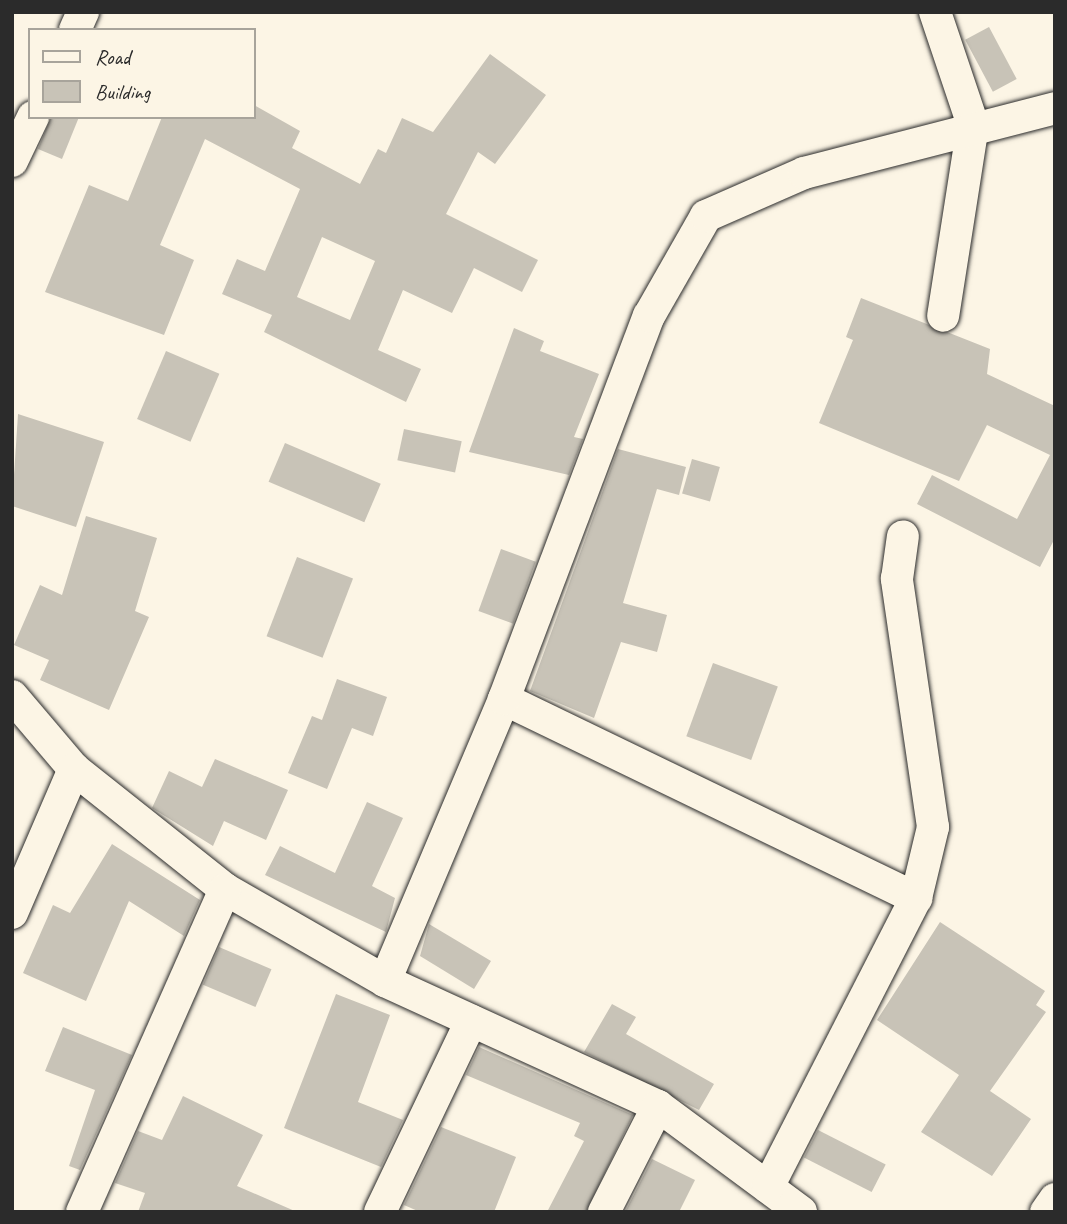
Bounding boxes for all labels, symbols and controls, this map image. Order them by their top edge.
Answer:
legend [28,28,256,119]
text: Road [95,44,130,70]
text: Building [95,79,150,105]

